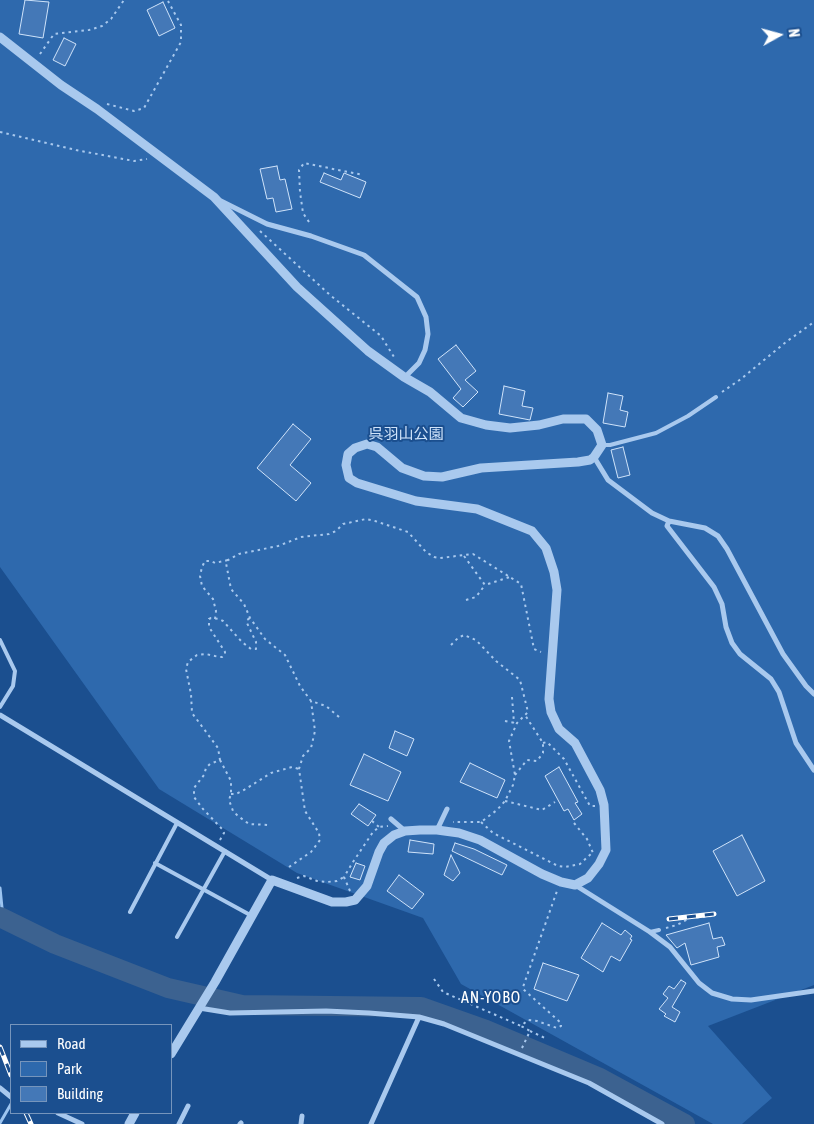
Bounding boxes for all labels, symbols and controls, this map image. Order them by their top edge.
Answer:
north arrow [754,10,804,60]
text: N [785,28,802,38]
park label: 呉羽山公園 [369,425,443,443]
district label: AN-YOBO [460,988,522,1008]
legend [10,1024,172,1114]
text: Road [57,1035,86,1052]
text: Park [57,1060,82,1077]
text: Building [57,1085,103,1102]

